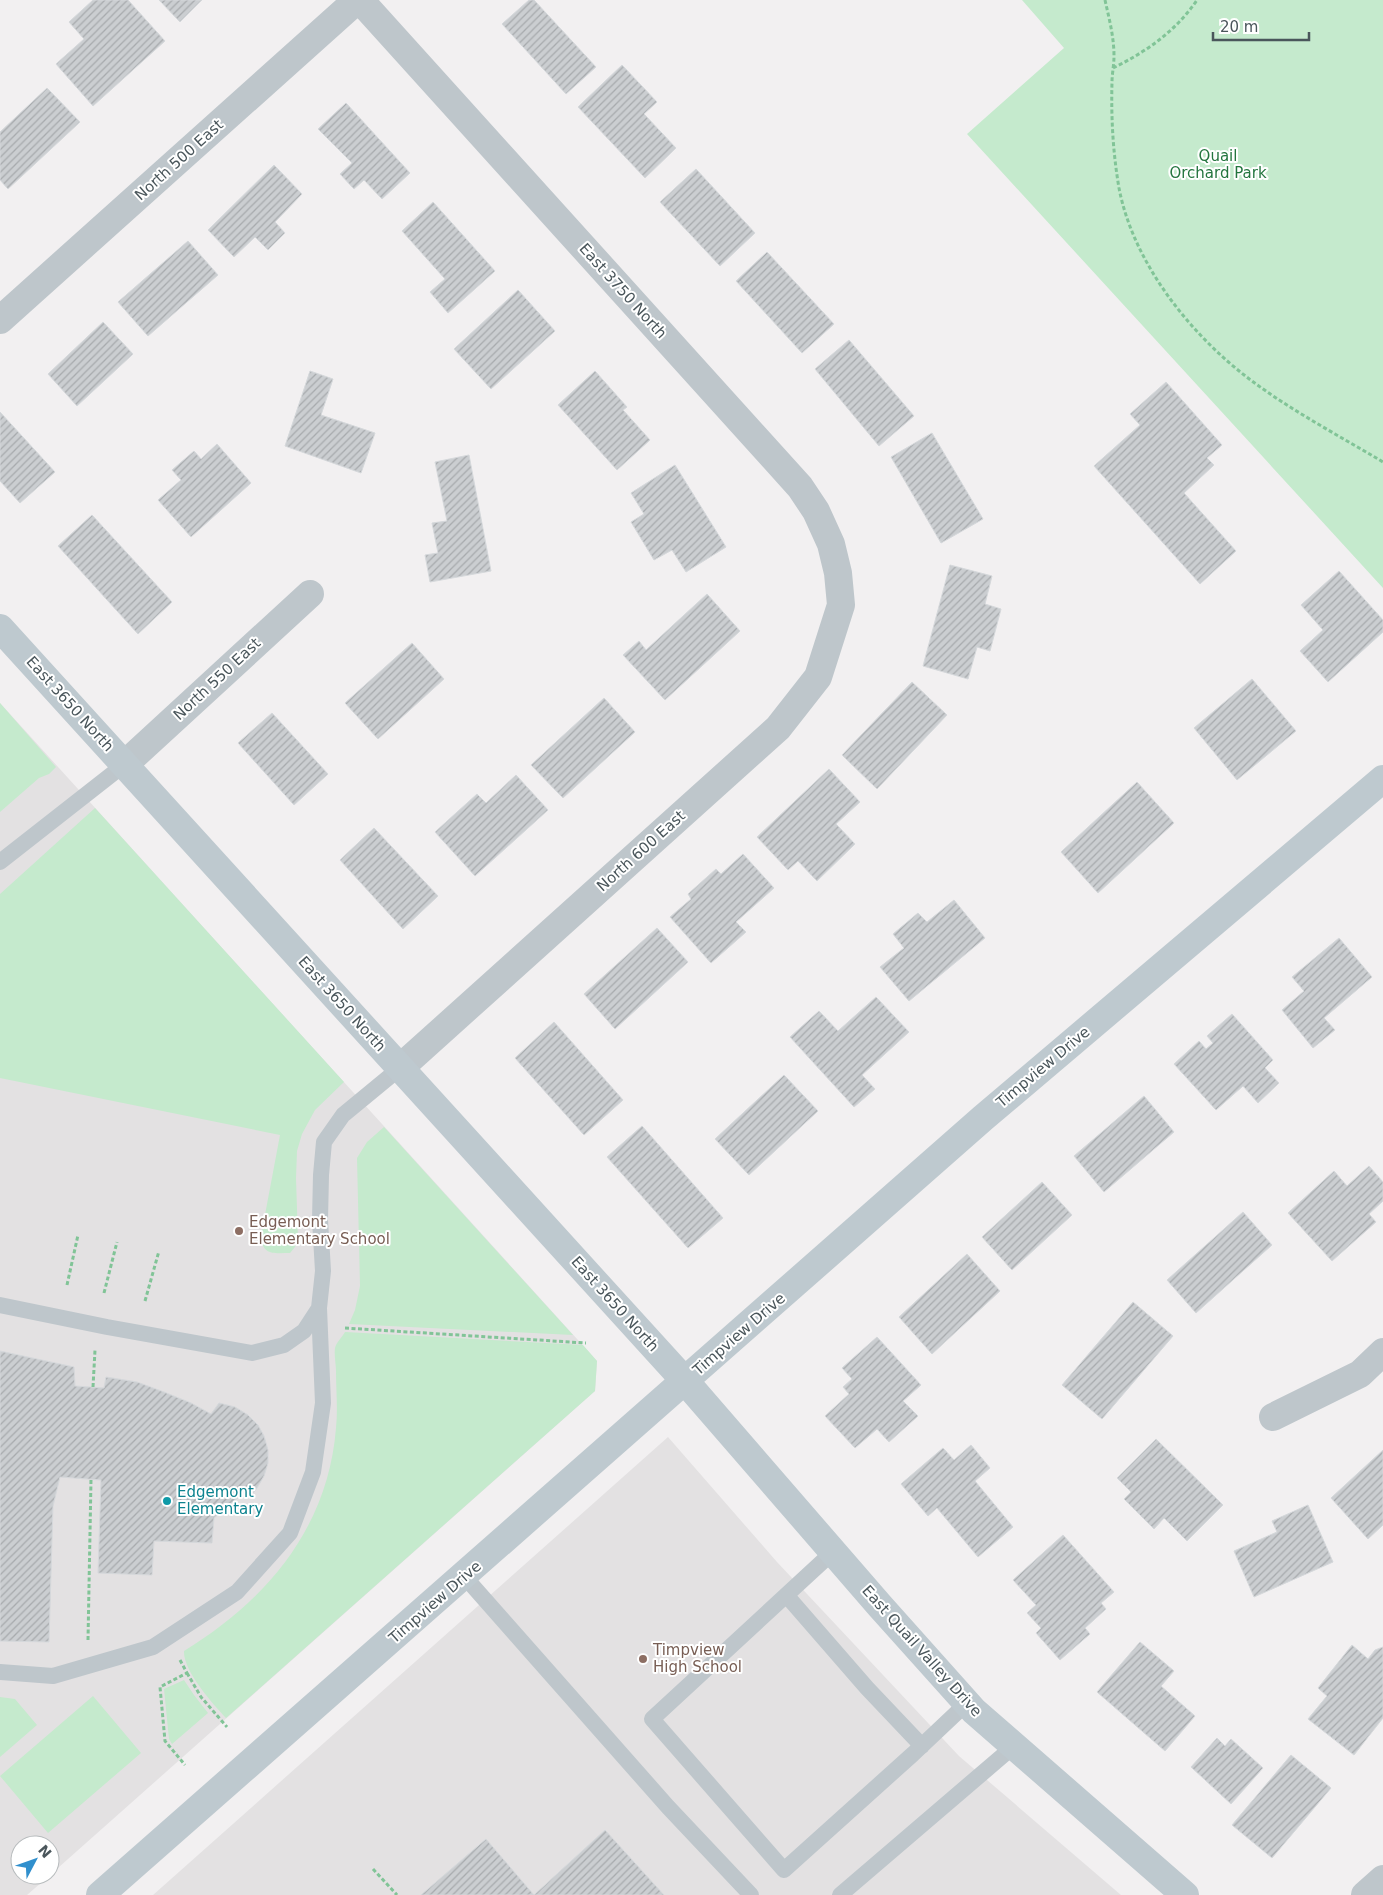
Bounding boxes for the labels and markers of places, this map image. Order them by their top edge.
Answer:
place label: Edgemont Elementary School [249,1213,390,1248]
marker: Edgemont Elementary School [233,1225,245,1237]
place label: Edgemont Elementary [177,1483,263,1518]
marker: Edgemont Elementary [161,1495,173,1507]
place label: Timpview High School [652,1641,742,1676]
marker: Timpview High School [637,1653,649,1665]

